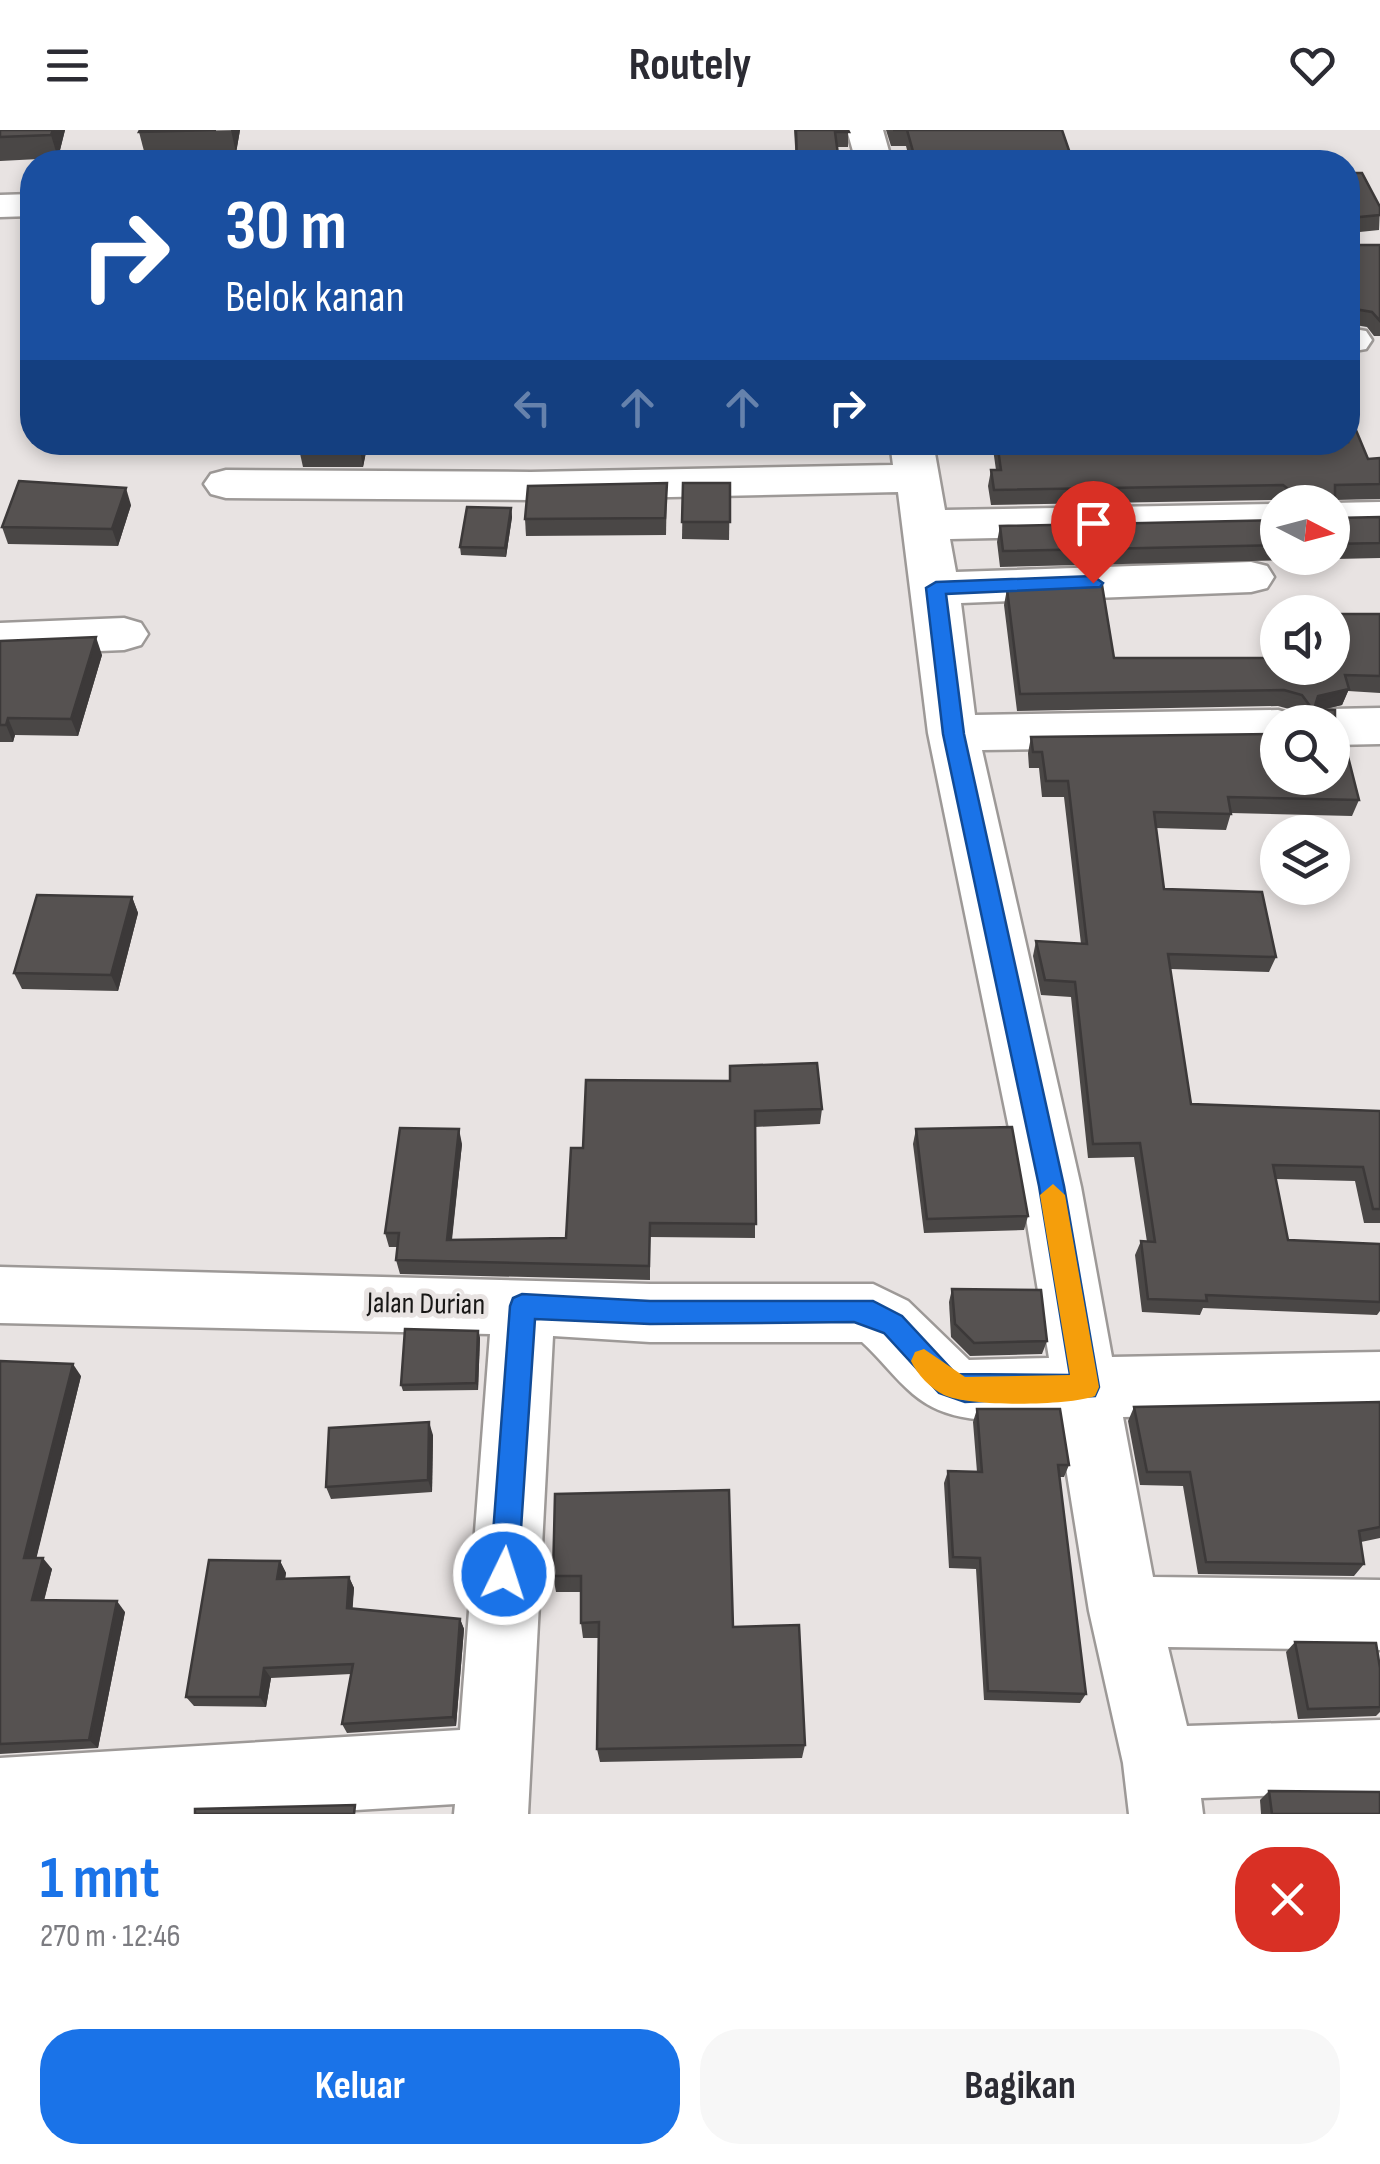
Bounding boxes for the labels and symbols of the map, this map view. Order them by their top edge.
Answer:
pin [1051,481,1136,584]
north arrow [1260,485,1350,575]
street label: Jalan Durian [366,1285,485,1323]
position arrow [452,1522,556,1626]

